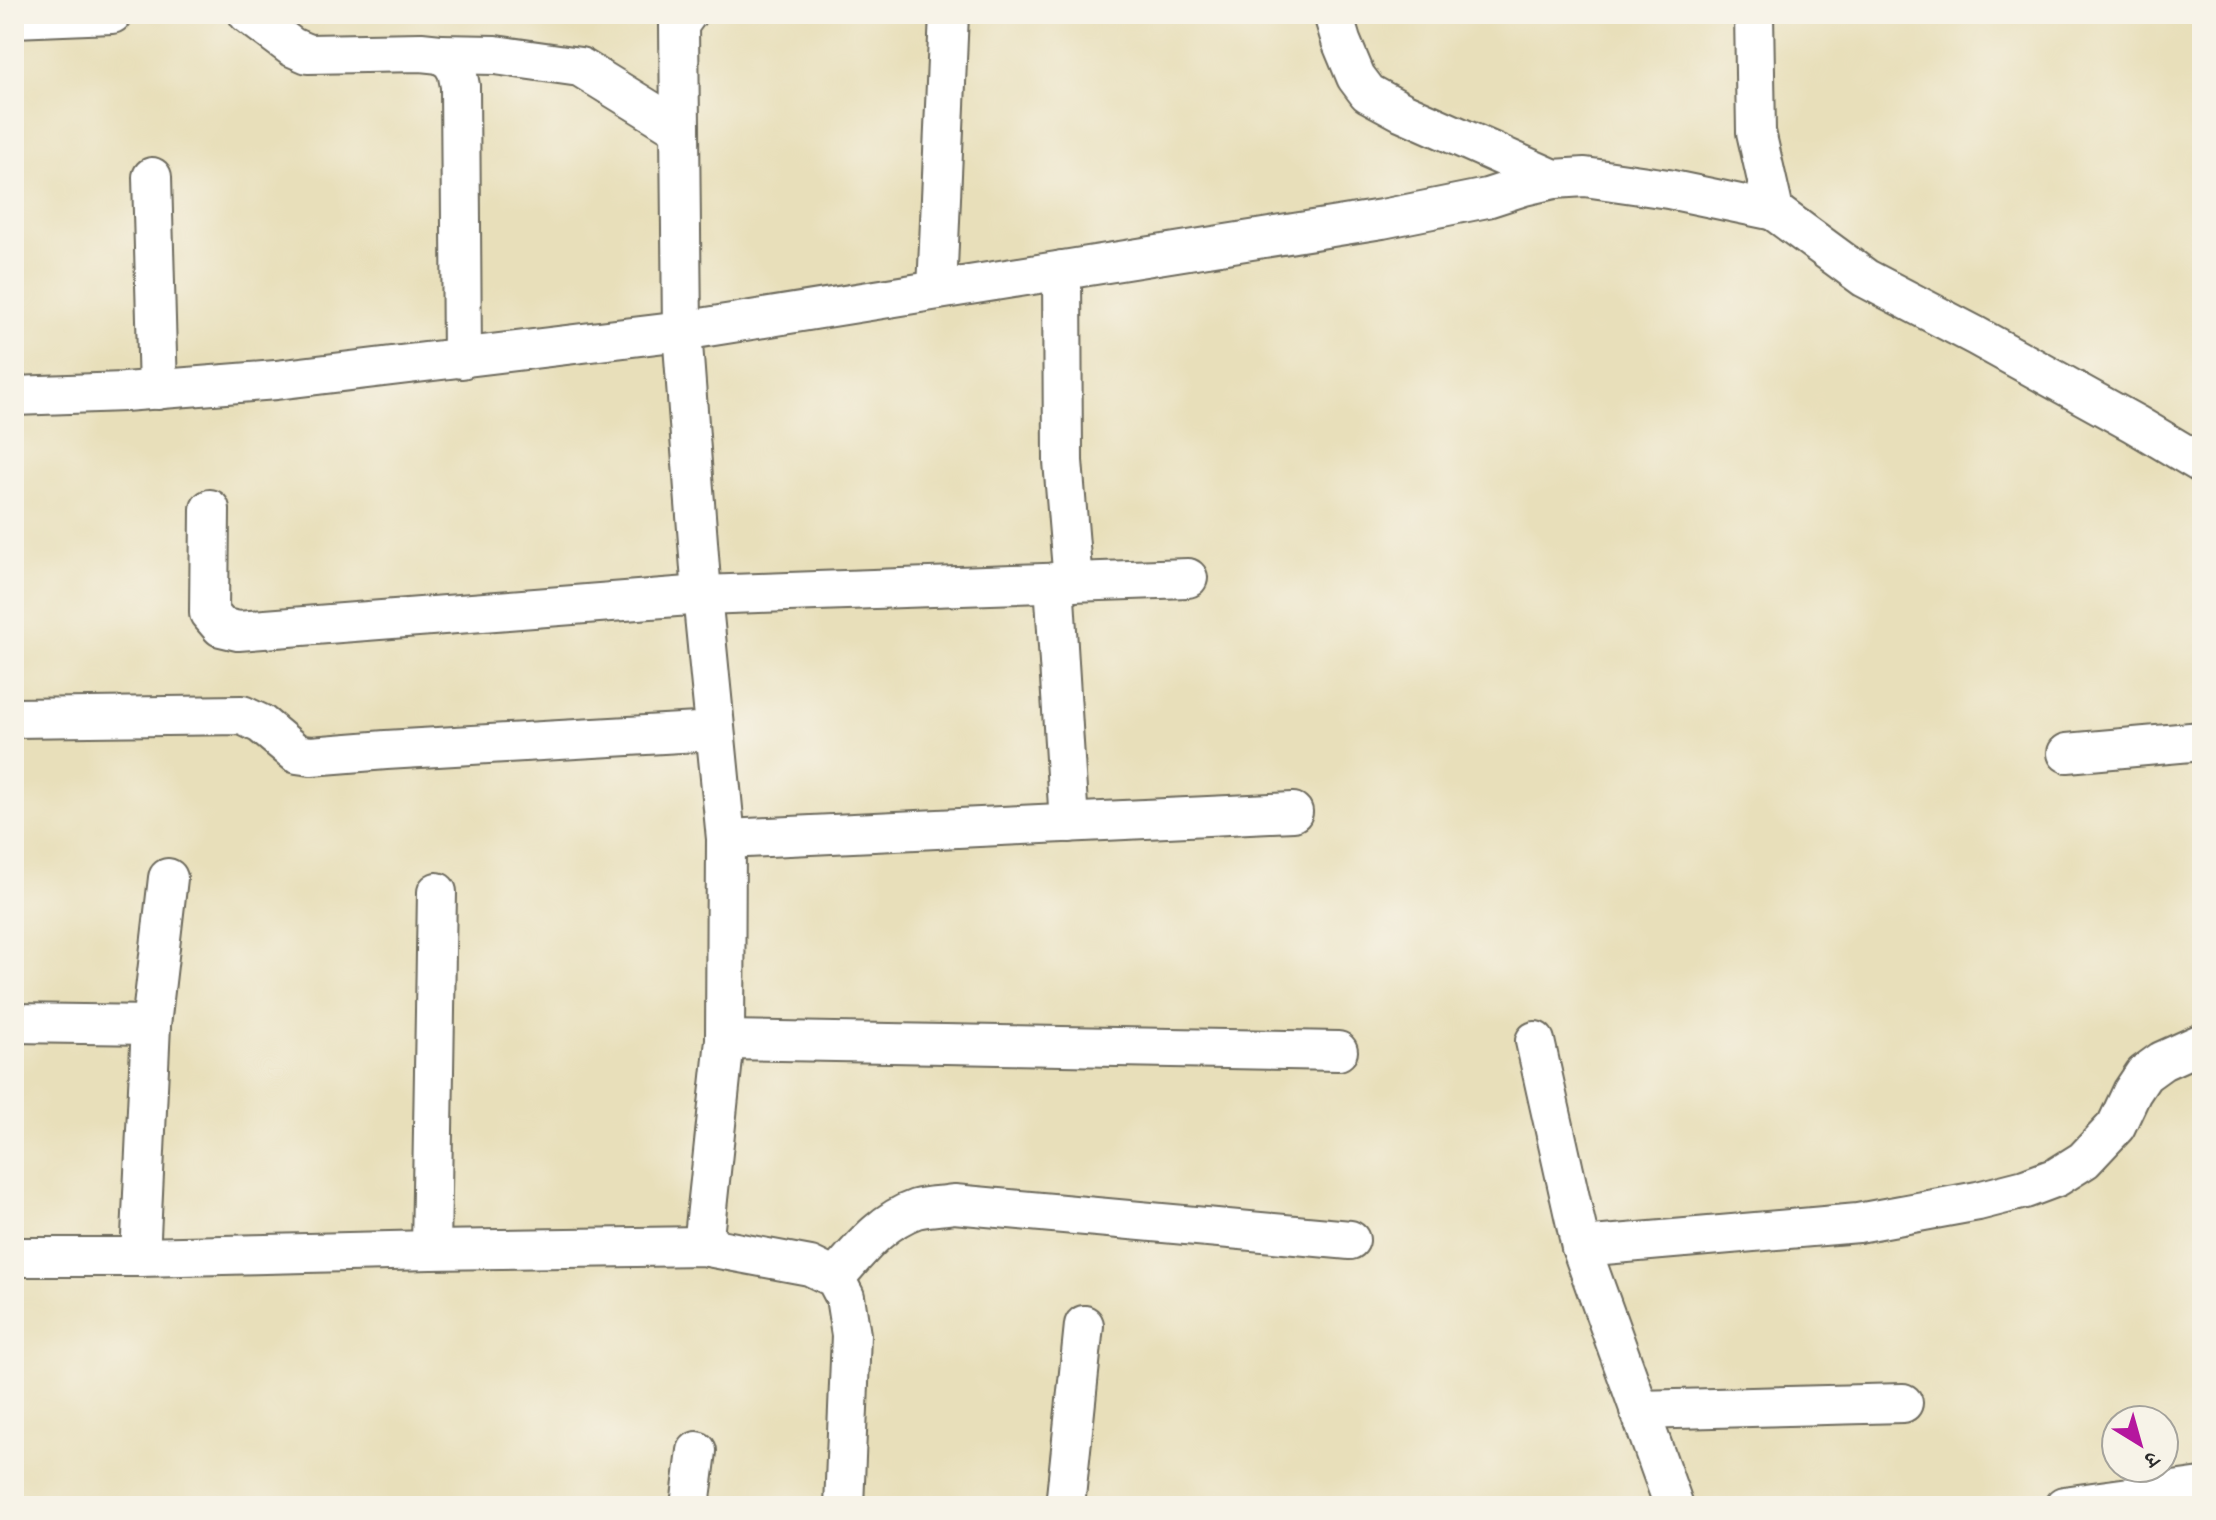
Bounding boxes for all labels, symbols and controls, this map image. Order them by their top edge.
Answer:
north arrow [2100,1404,2180,1484]
text: उ [2136,1443,2167,1476]

